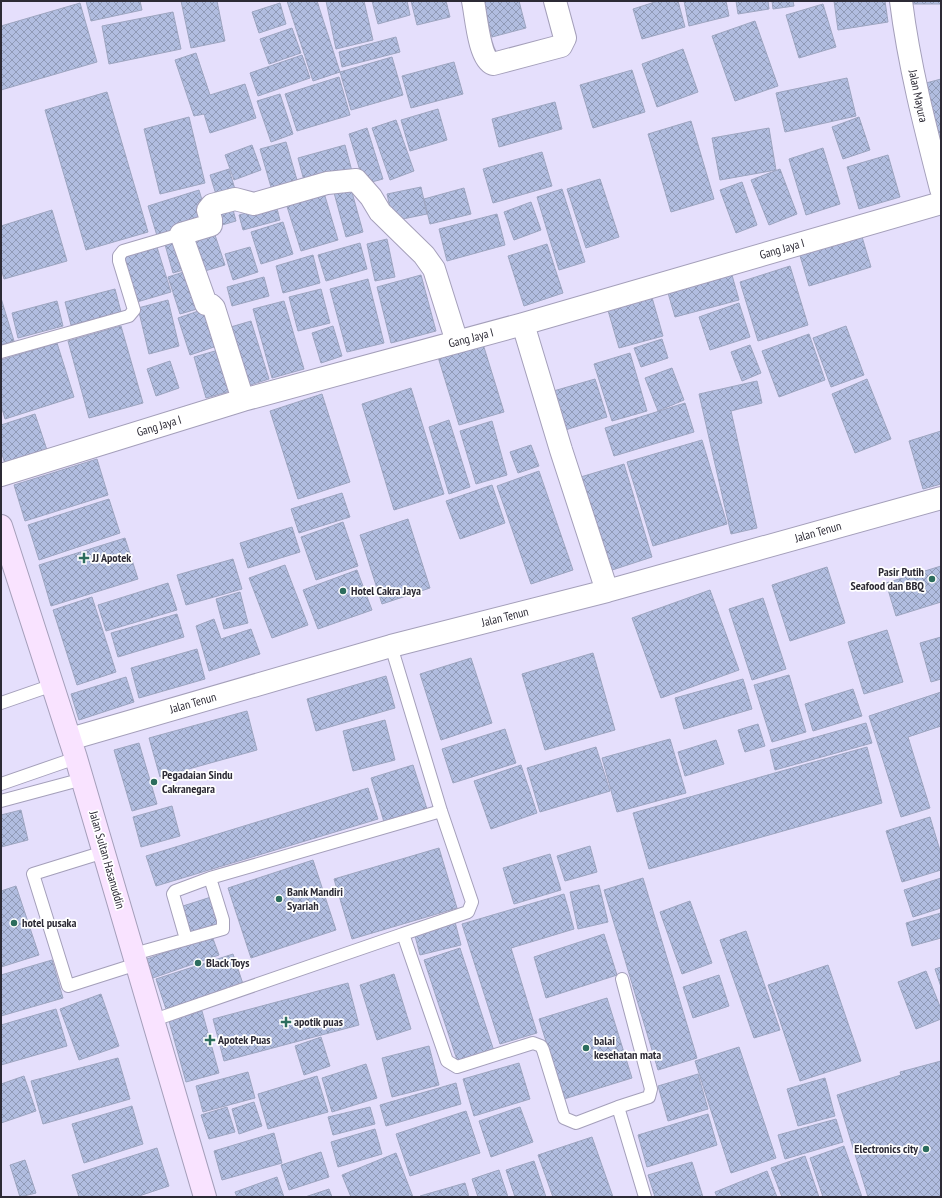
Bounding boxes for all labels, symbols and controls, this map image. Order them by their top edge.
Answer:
street label: Jalan Mayura [905,67,931,124]
street label: Gang Jaya I [758,235,806,262]
street label: Gang Jaya I [447,324,495,351]
street label: Gang Jaya I [135,412,183,439]
street label: Jalan Tenun [792,518,843,546]
place label: JJ Apotek [91,550,131,565]
marker: JJ Apotek [79,553,89,563]
place label: Pasir Putih Seafood dan BBQ [850,564,924,593]
marker: Pasir Putih Seafood dan BBQ [927,574,937,584]
place label: Hotel Cakra Jaya [351,583,421,598]
marker: Hotel Cakra Jaya [338,586,348,596]
street label: Jalan Tenun [479,603,530,630]
street label: Jalan Tenun [167,689,218,717]
place label: Pegadaian Sindu Cakranegara [162,767,233,796]
marker: Pegadaian Sindu Cakranegara [149,777,159,787]
street label: Jalan Sultan Hasanuddin [86,808,129,910]
place label: Bank Mandiri Syariah [287,884,343,913]
marker: Bank Mandiri Syariah [274,894,284,904]
place label: hotel pusaka [22,915,77,930]
marker: hotel pusaka [9,918,19,928]
place label: Black Toys [206,955,249,970]
marker: Black Toys [193,958,203,968]
place label: apotik puas [294,1014,343,1029]
marker: apotik puas [281,1017,291,1027]
place label: Apotek Puas [217,1032,270,1047]
place label: balai kesehatan mata [594,1033,661,1062]
marker: Apotek Puas [205,1035,215,1045]
marker: balai kesehatan mata [581,1043,591,1053]
place label: Electronics city [854,1141,918,1156]
marker: Electronics city [921,1144,931,1154]

